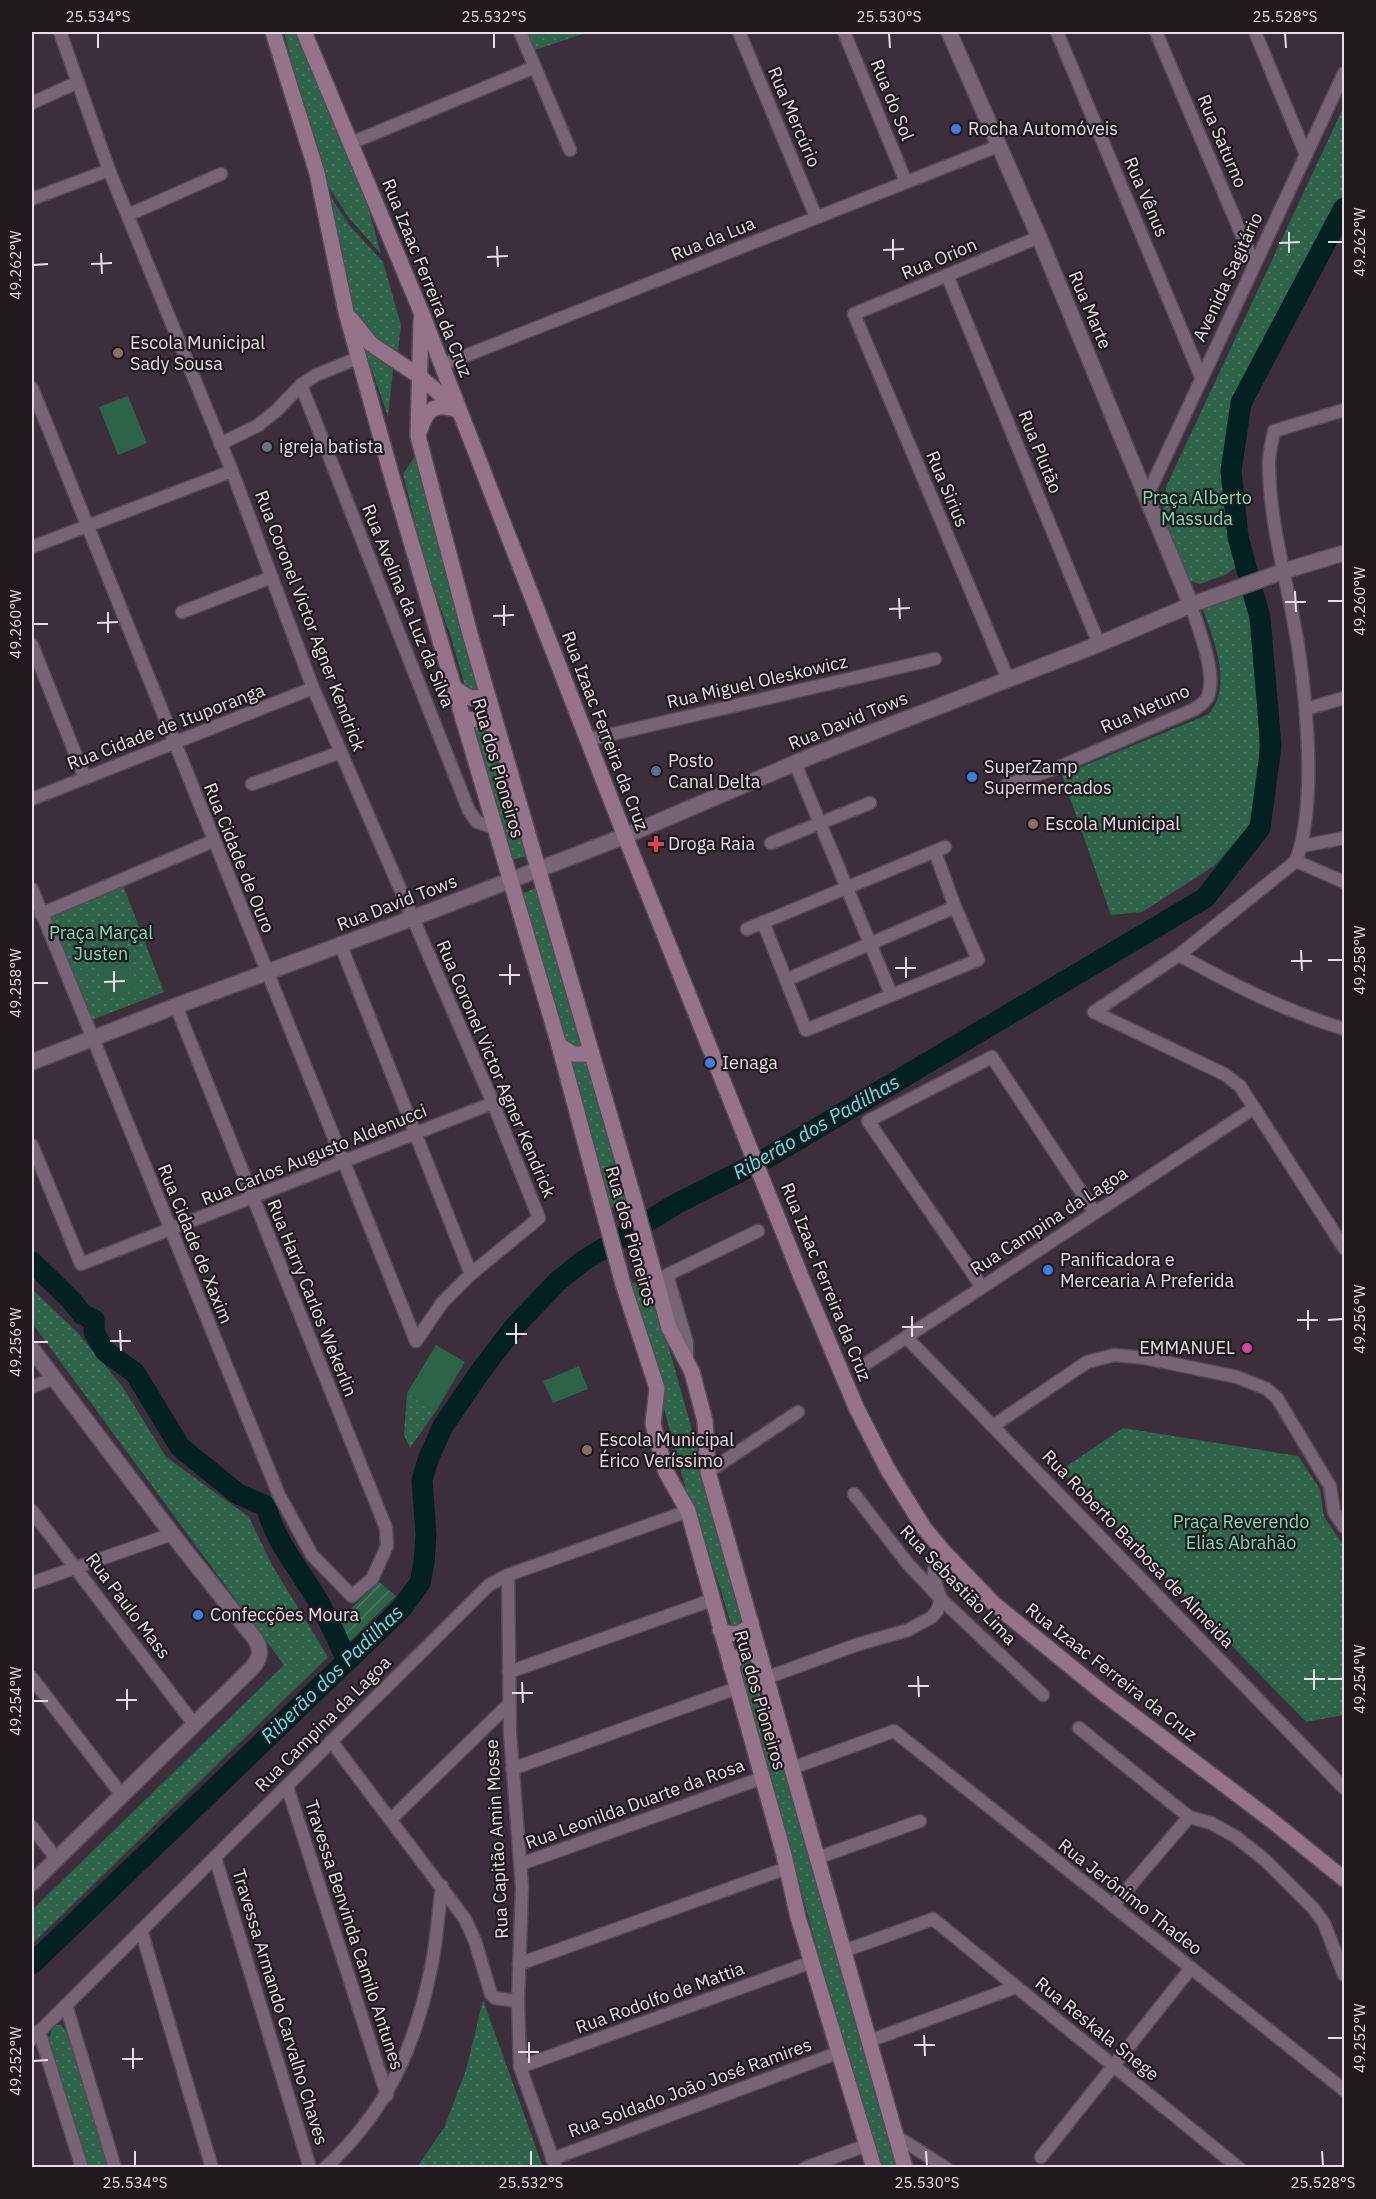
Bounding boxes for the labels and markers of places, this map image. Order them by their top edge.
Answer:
place label: Rocha Automóveis [968,117,1118,140]
marker: Rocha Automóveis [949,122,963,136]
place label: Escola Municipal Sady Sousa [130,331,265,375]
marker: Escola Municipal Sady Sousa [111,346,125,360]
place label: igreja batista [279,435,384,458]
marker: igreja batista [260,440,274,454]
place label: Posto Canal Delta [668,749,761,793]
place label: SuperZamp Supermercados [984,755,1112,799]
marker: Posto Canal Delta [649,764,663,778]
marker: SuperZamp Supermercados [965,770,979,784]
place label: Escola Municipal [1045,812,1180,835]
marker: Escola Municipal [1026,817,1040,831]
place label: Droga Raia [668,832,755,855]
marker: Droga Raia [649,837,663,851]
place label: Ienaga [722,1051,778,1074]
marker: Ienaga [703,1056,717,1070]
place label: Panificadora e Mercearia A Preferida [1060,1248,1235,1292]
marker: Panificadora e Mercearia A Preferida [1041,1263,1055,1277]
place label: EMMANUEL [1139,1336,1235,1359]
marker: EMMANUEL [1240,1341,1254,1355]
place label: Escola Municipal Érico Veríssimo [599,1428,734,1472]
marker: Escola Municipal Érico Veríssimo [580,1443,594,1457]
place label: Confecções Moura [210,1603,359,1626]
marker: Confecções Moura [191,1608,205,1622]

